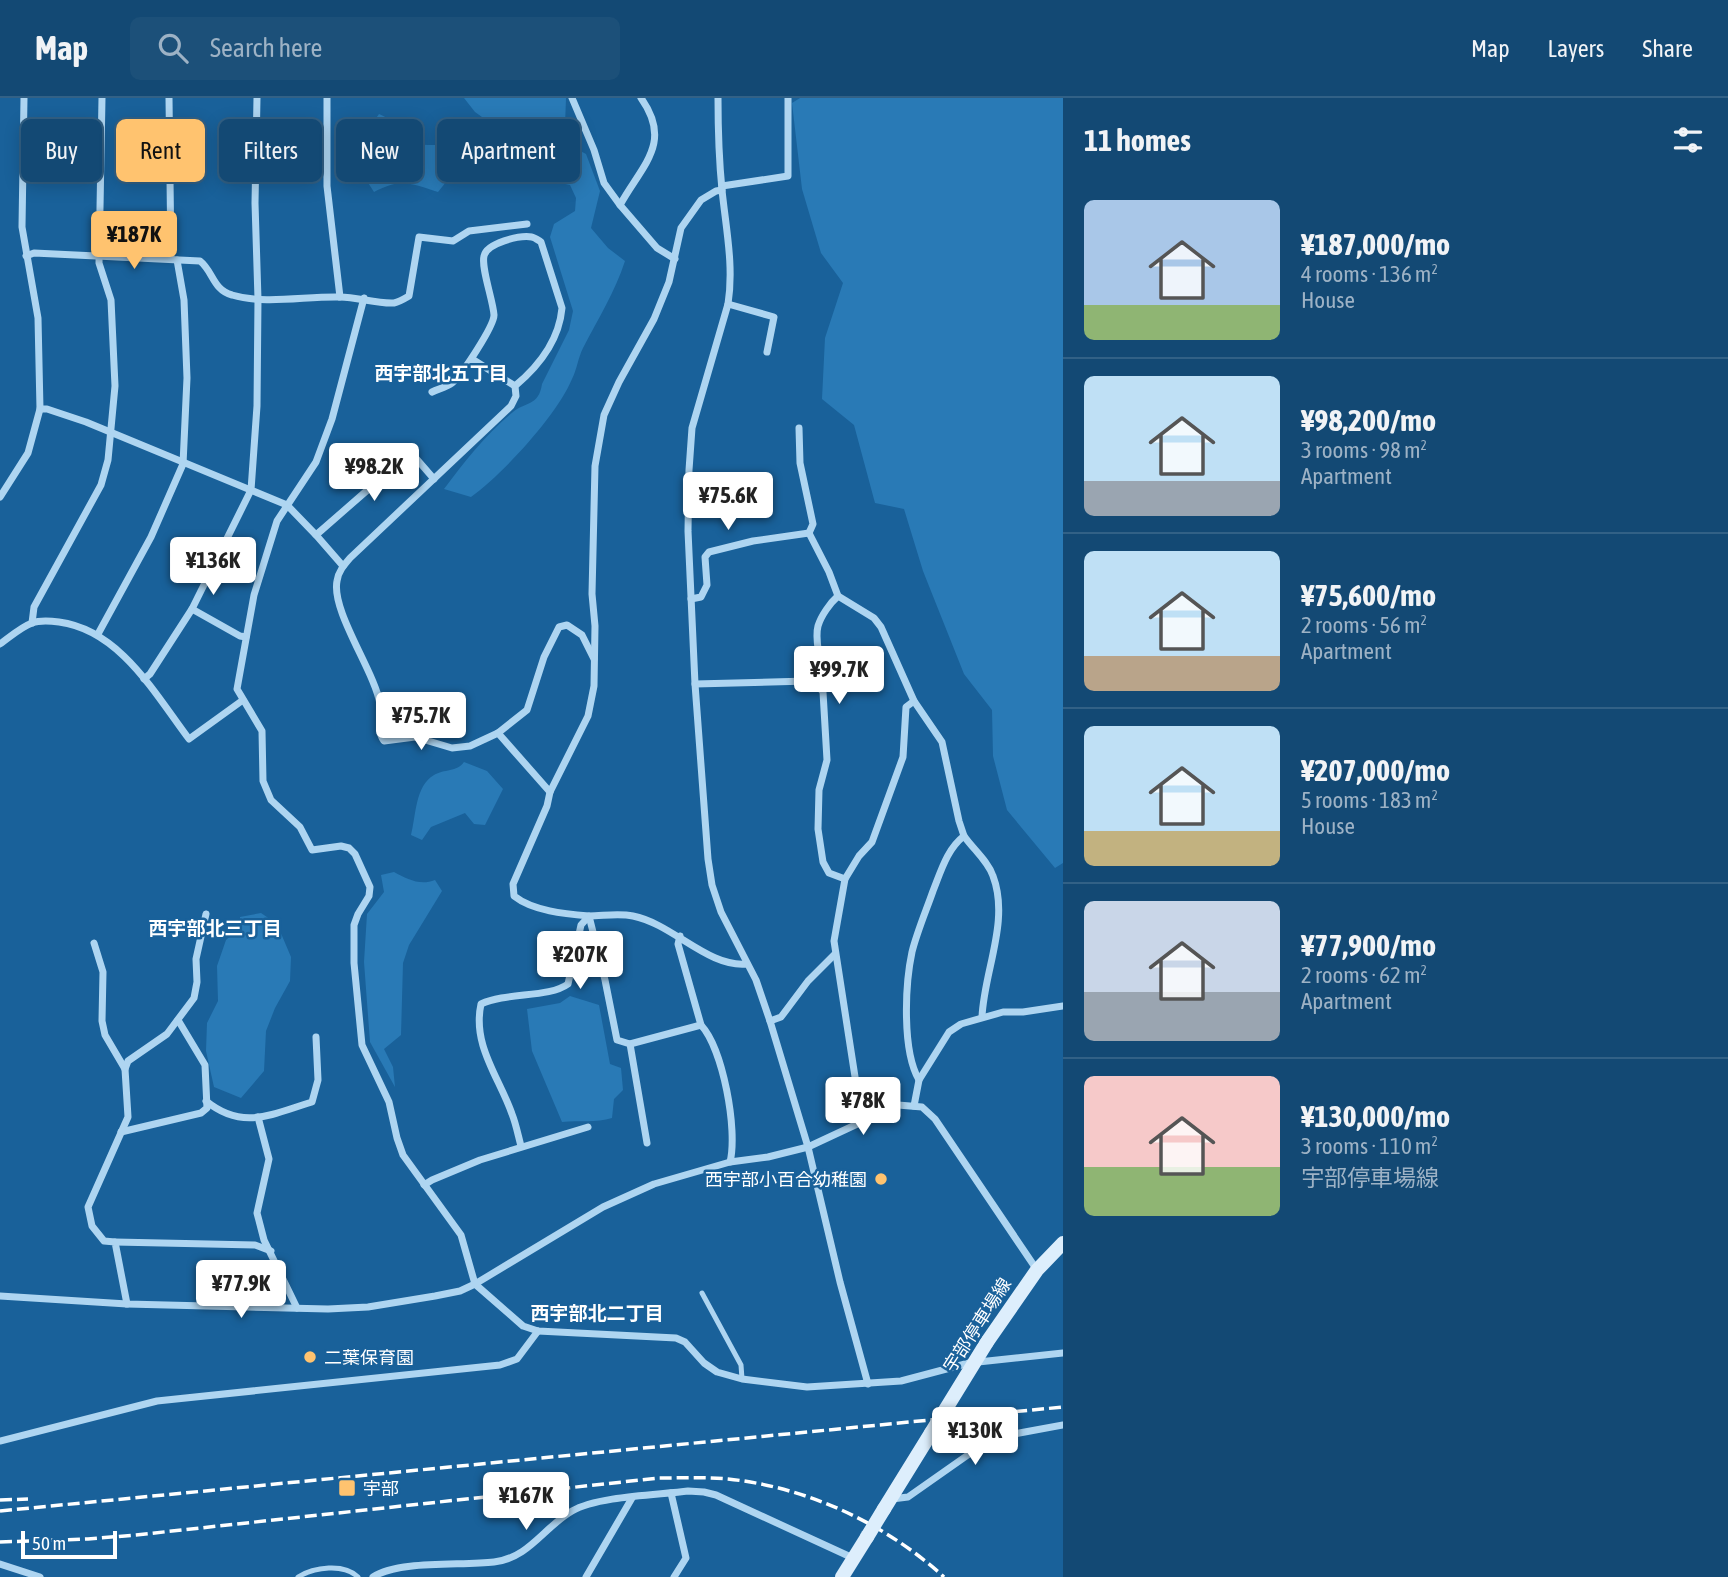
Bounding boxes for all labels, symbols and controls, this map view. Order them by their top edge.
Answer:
search box [130,17,620,80]
text: Map [35,29,88,67]
icon: search [154,29,192,67]
text: Search here [210,33,322,63]
text: Map [1471,35,1510,62]
text: Layers [1548,35,1604,62]
text: Share [1642,35,1693,62]
chip: Buy [21,119,102,182]
chip: Rent [116,119,205,182]
chip: Filters [219,119,322,182]
chip: New [336,119,423,182]
chip: Apartment [437,119,580,182]
icon: filters [1669,121,1707,159]
text: 11 homes [1084,123,1191,157]
pin: ¥187K [85,212,183,271]
text: ¥187K [107,221,161,247]
text: ¥187,000/mo [1301,227,1450,261]
icon: home [1140,228,1224,312]
text: 4 rooms · 136 m² [1301,261,1438,287]
text: House [1301,287,1355,313]
district label: 西宇部北五丁目 [374,362,508,384]
text: ¥98,200/mo [1301,403,1436,437]
icon: home [1140,404,1224,488]
text: 3 rooms · 98 m² [1301,437,1427,463]
pin: ¥98.2K [317,444,431,503]
text: ¥98.2K [345,453,403,479]
text: Apartment [1301,463,1392,489]
pin: ¥75.6K [671,472,785,532]
text: ¥75.6K [699,482,757,508]
pin: ¥136K [164,538,262,597]
text: ¥136K [186,547,240,573]
text: ¥75,600/mo [1301,578,1436,612]
icon: home [1140,579,1224,663]
text: 2 rooms · 56 m² [1301,612,1427,638]
text: Apartment [1301,638,1392,664]
pin: ¥99.7K [782,646,896,706]
text: ¥99.7K [810,656,868,682]
pin: ¥75.7K [364,692,478,752]
text: ¥75.7K [392,702,450,728]
text: ¥207,000/mo [1301,753,1450,787]
icon: home [1140,754,1224,838]
text: 5 rooms · 183 m² [1301,787,1438,813]
text: House [1301,813,1355,839]
district label: 西宇部北三丁目 [148,917,282,939]
text: ¥77,900/mo [1301,928,1436,962]
icon: home [1140,929,1224,1013]
pin: ¥207K [531,932,629,991]
text: ¥207K [553,941,607,967]
text: 2 rooms · 62 m² [1301,962,1427,988]
text: Apartment [1301,988,1392,1014]
pin: ¥78K [822,1077,904,1137]
text: ¥78K [841,1087,885,1113]
text: ¥130,000/mo [1301,1099,1450,1133]
icon: home [1140,1104,1224,1188]
text: 3 rooms · 110 m² [1301,1133,1438,1159]
text: 宇部停車場線 [1301,1165,1439,1191]
place label: 西宇部小百合幼稚園 [705,1169,867,1190]
marker: 西宇部小百合幼稚園 [873,1171,889,1187]
pin: ¥77.9K [184,1260,298,1320]
text: ¥77.9K [212,1270,270,1296]
street label: 宇部停車場線 [939,1274,1015,1376]
district label: 西宇部北二丁目 [530,1302,664,1324]
place label: 二葉保育園 [324,1347,414,1368]
marker: 二葉保育園 [302,1349,318,1365]
pin: ¥130K [926,1408,1024,1467]
text: ¥130K [948,1417,1002,1443]
pin: ¥167K [477,1472,575,1532]
marker: 宇部 [337,1478,357,1498]
place label: 宇部 [363,1478,399,1499]
text: ¥167K [499,1482,553,1508]
scale bar [21,1528,117,1560]
text: 50 m [32,1532,66,1554]

